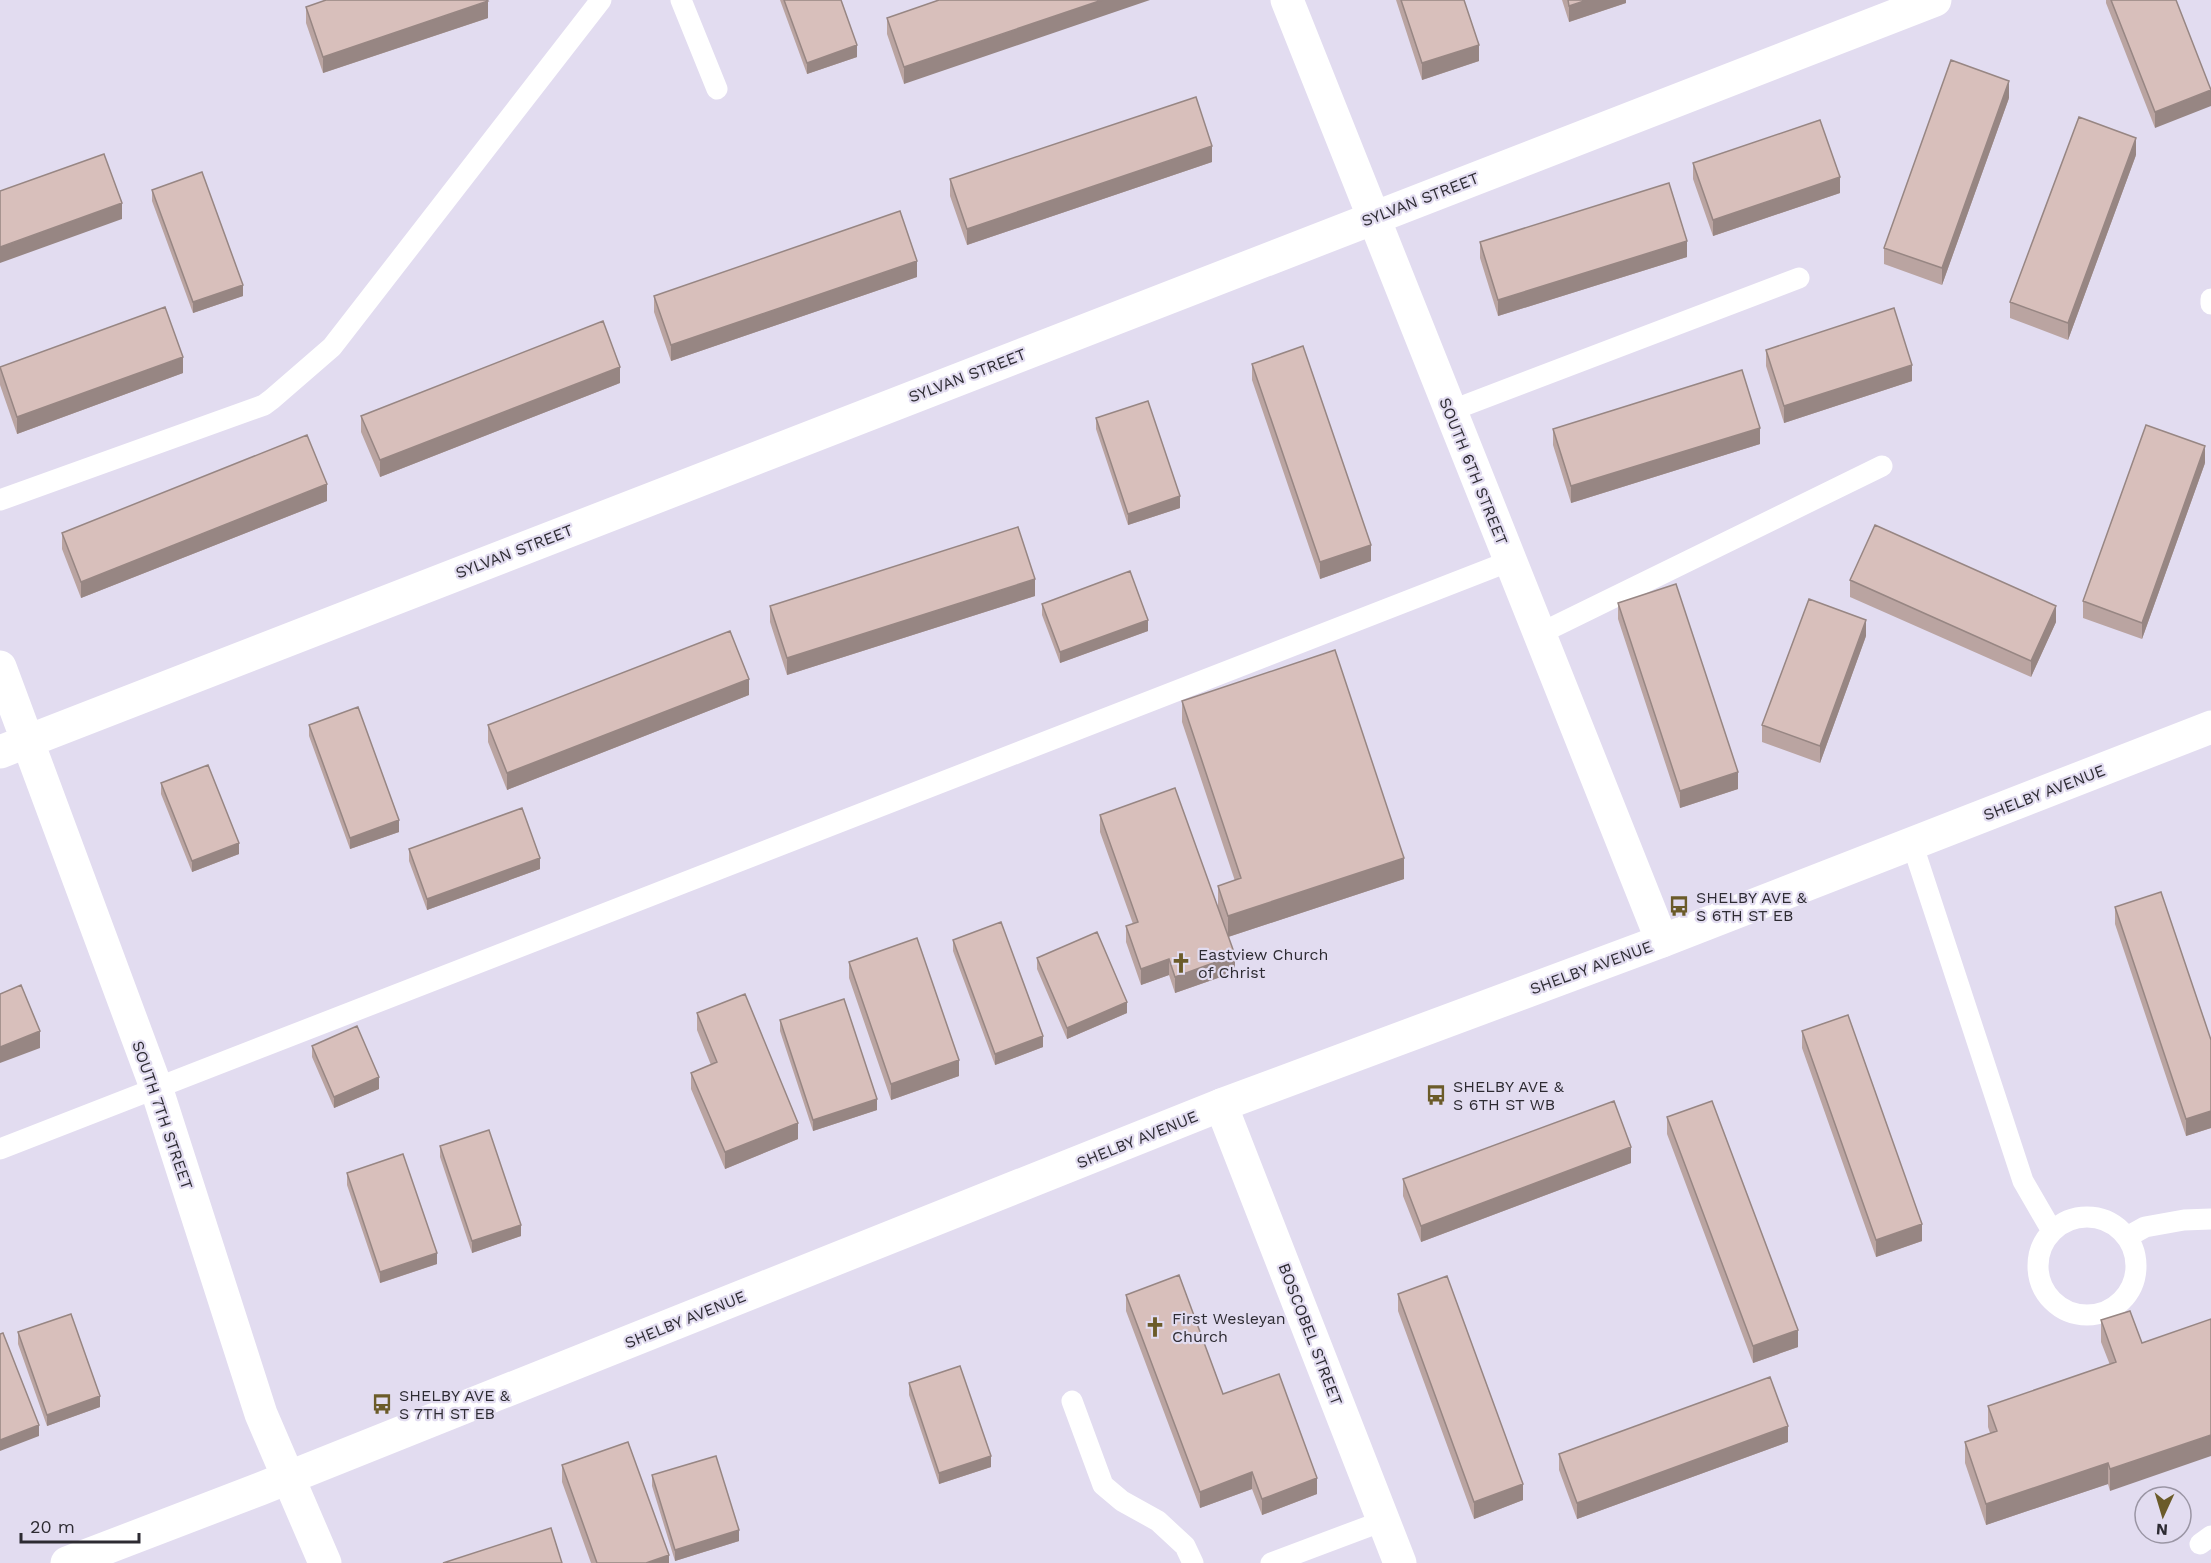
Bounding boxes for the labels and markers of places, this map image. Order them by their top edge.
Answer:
place label: SHELBY AVE & S 6TH ST EB [1696,888,1808,925]
bus stop icon: SHELBY AVE & S 6TH ST EB [1667,894,1691,918]
place label: Eastview Church of Christ [1198,945,1328,982]
church icon: Eastview Church of Christ [1169,951,1193,975]
place label: SHELBY AVE & S 6TH ST WB [1453,1077,1565,1114]
bus stop icon: SHELBY AVE & S 6TH ST WB [1424,1083,1448,1107]
place label: First Wesleyan Church [1172,1309,1286,1346]
church icon: First Wesleyan Church [1143,1315,1167,1339]
place label: SHELBY AVE & S 7TH ST EB [399,1386,511,1423]
bus stop icon: SHELBY AVE & S 7TH ST EB [370,1392,394,1416]

